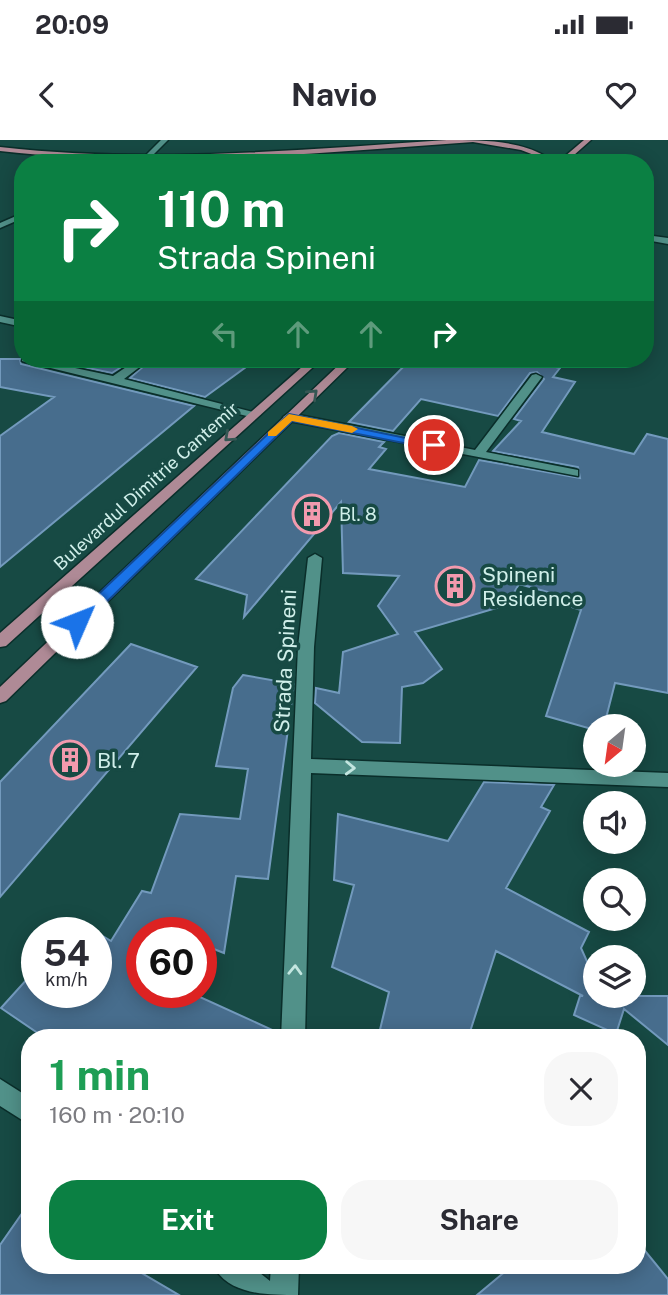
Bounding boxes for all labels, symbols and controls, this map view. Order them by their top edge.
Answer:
text: 20:09 [35,9,109,40]
icon: back [28,76,66,114]
text: Navio [291,76,377,113]
icon: heart [602,76,640,114]
text: 110 m [157,180,285,238]
icon: right [42,182,133,273]
text: Strada Spineni [157,239,376,276]
icon: left [206,315,244,353]
icon: ahead [279,315,317,353]
icon: ahead [352,315,390,353]
icon: right [425,315,463,353]
one-way arrow [305,390,318,402]
street label: Bulevardul Dimitrie Cantemir [49,398,243,574]
pin [404,415,464,475]
icon: arrive [415,426,453,464]
one-way arrow [225,429,238,441]
building icon: Bl. 8 [291,493,333,535]
place label: Bl. 8 [339,504,377,525]
place label: Spineni Residence [482,562,583,611]
building icon: Spineni Residence [434,565,476,607]
position arrow [40,585,114,659]
street label: Strada Spineni [269,589,301,733]
north arrow [583,714,646,777]
map controls [583,714,646,1008]
building icon: Bl. 7 [49,739,91,781]
place label: Bl. 7 [97,748,140,773]
one-way arrow [345,760,356,775]
button: sound [583,791,646,854]
button: search [583,868,646,931]
speed limit sign: 60 [126,917,217,1008]
text: 54 [43,933,90,974]
button: layers [583,945,646,1008]
one-way arrow [288,964,303,975]
text: km/h [45,969,88,990]
text: 1 min [49,1050,150,1099]
button: close [544,1052,618,1126]
text: 160 m · 20:10 [49,1101,185,1128]
button: Exit [49,1180,327,1260]
button: Share [341,1180,618,1260]

